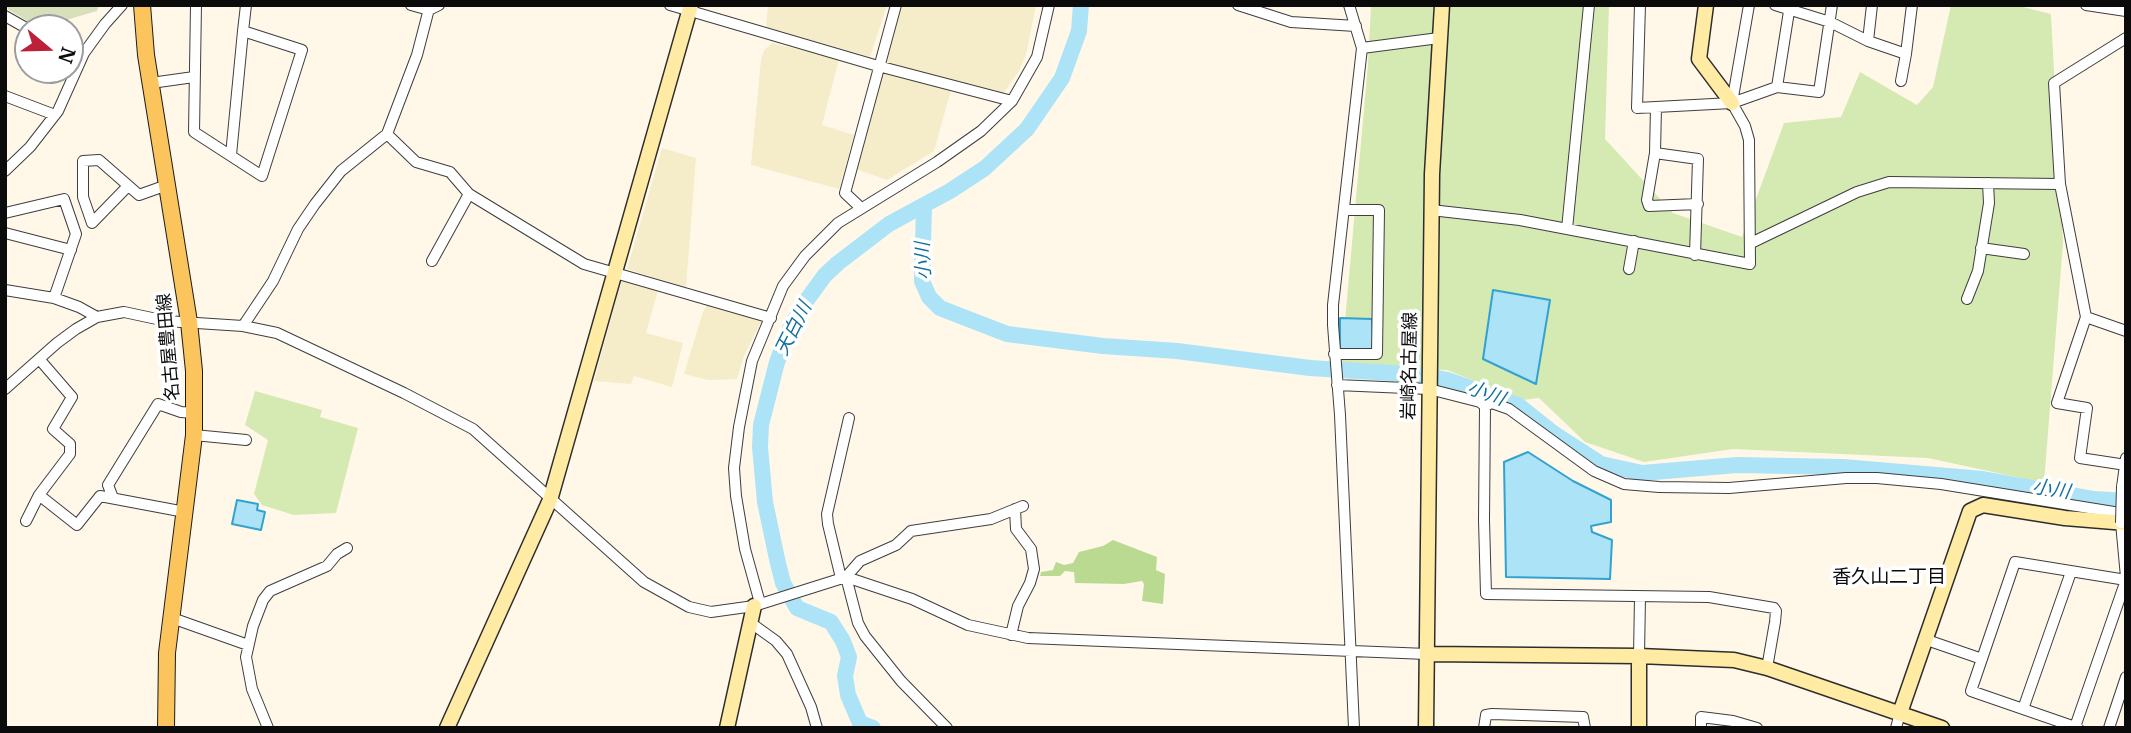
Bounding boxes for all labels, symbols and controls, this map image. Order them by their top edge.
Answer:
north arrow [14,14,84,84]
text: N [53,44,81,66]
water label: 小川 [912,242,936,280]
street label: 名古屋豊田線 [154,292,184,402]
water label: 天白川 [771,298,817,360]
street label: 岩崎名古屋線 [1398,312,1422,420]
water label: 小川 [1464,377,1508,411]
water label: 小川 [2030,476,2072,504]
district label: 香久山二丁目 [1832,567,1946,589]

